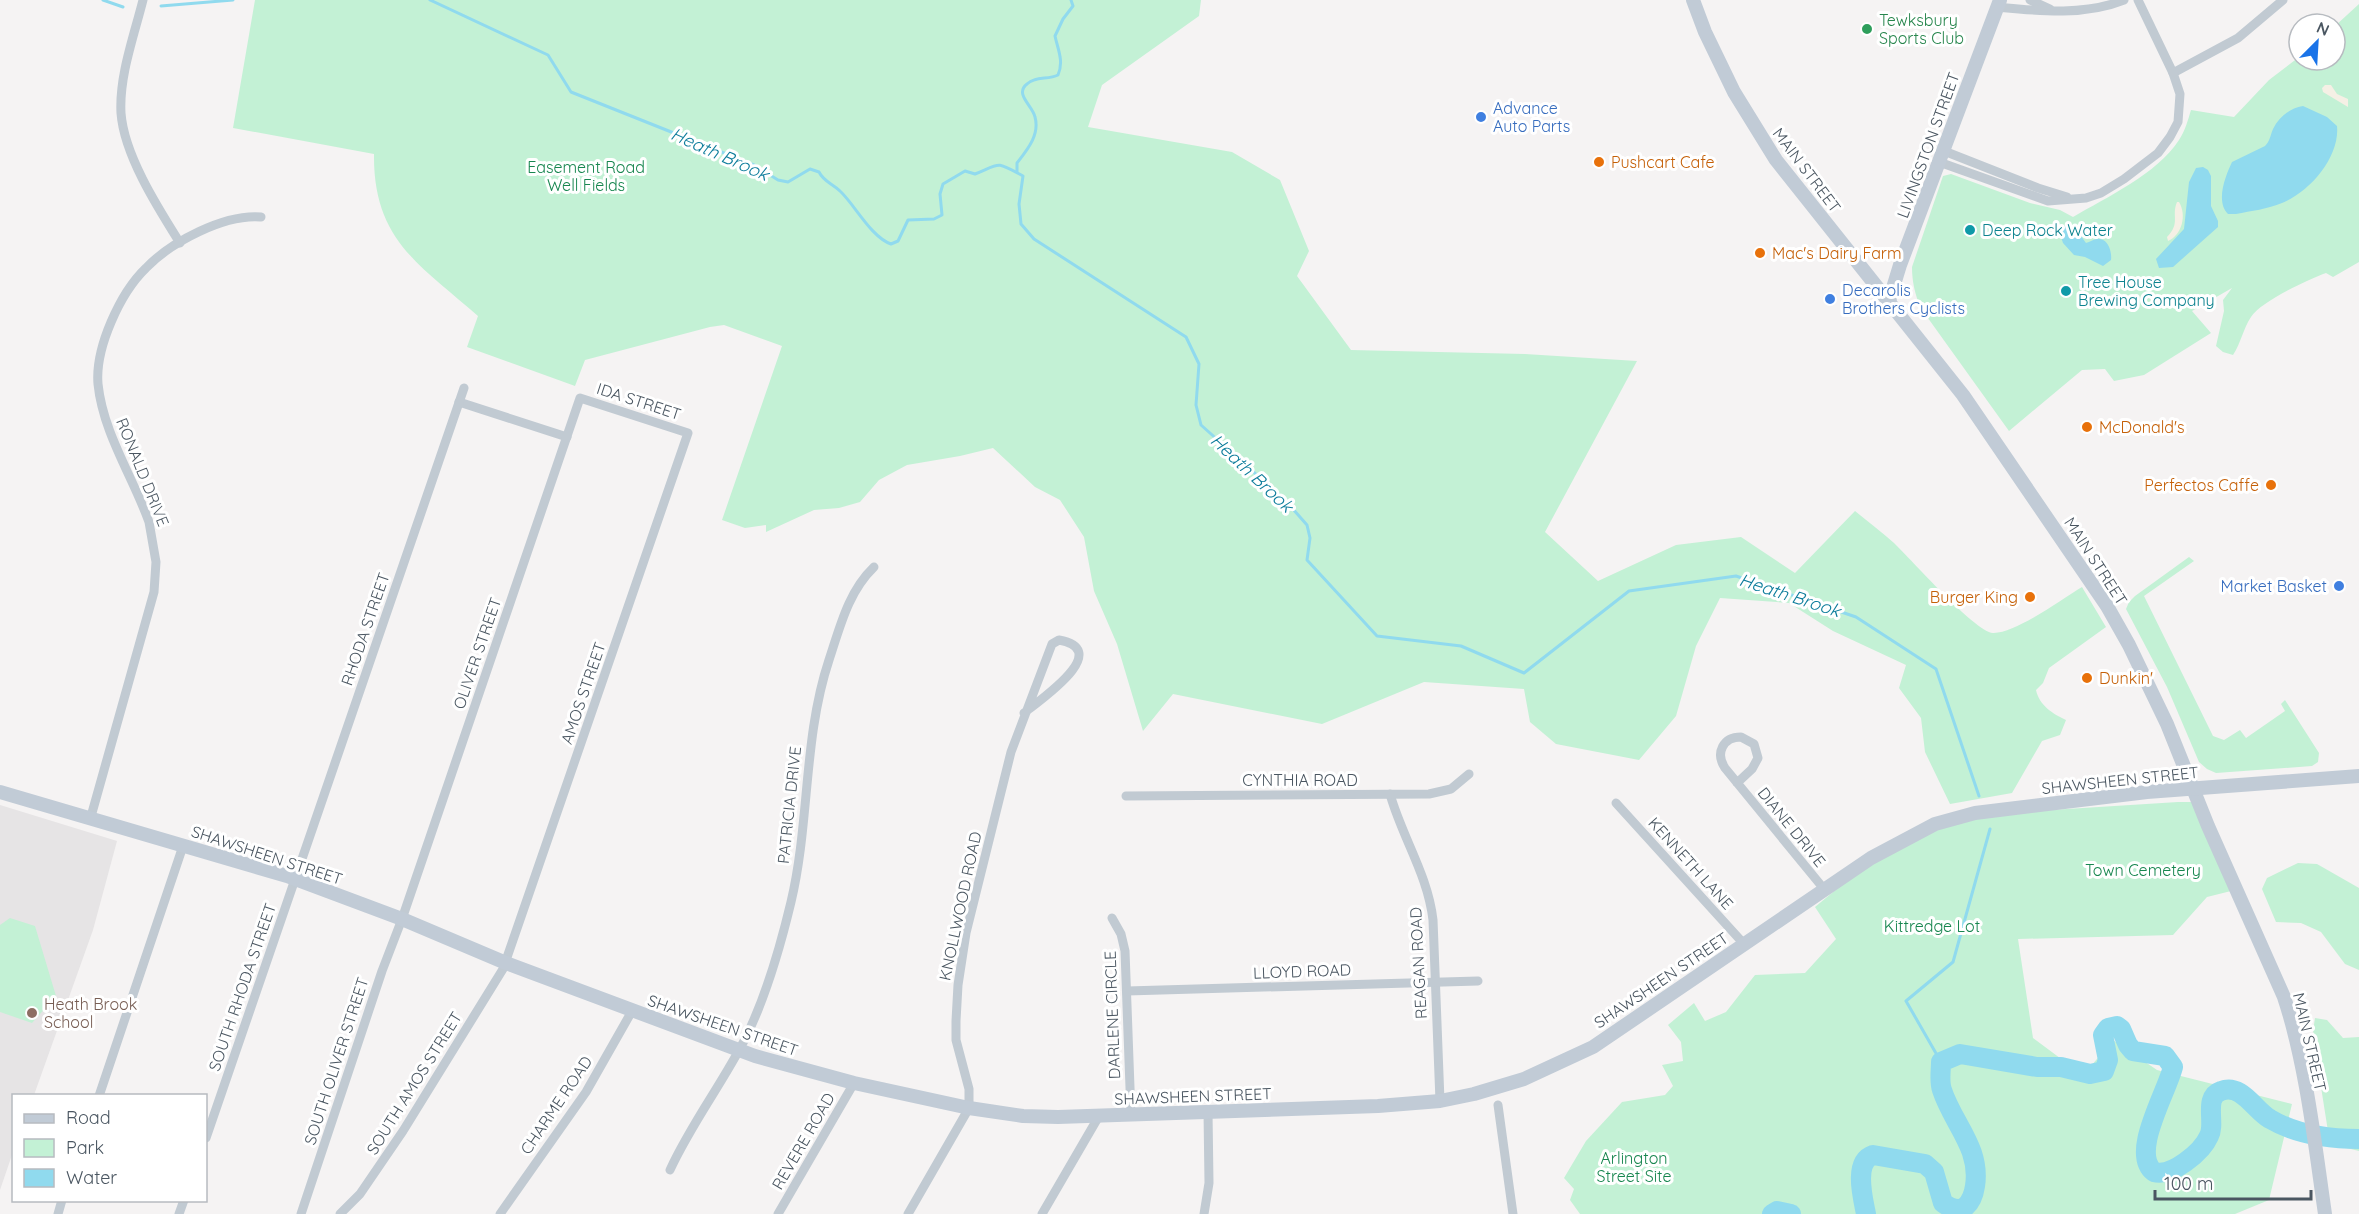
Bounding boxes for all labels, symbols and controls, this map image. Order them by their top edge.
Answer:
place label: Tewksbury Sports Club [1879,10,1964,48]
north arrow [2287,12,2347,72]
text: N [2314,17,2333,40]
marker: Tewksbury Sports Club [1860,22,1874,36]
street label: LIVINGSTON STREET [1892,69,1964,221]
place label: Advance Auto Parts [1493,98,1570,136]
marker: Advance Auto Parts [1474,110,1488,124]
water label: Heath Brook [667,122,774,186]
street label: MAIN STREET [1769,124,1846,217]
place label: Pushcart Cafe [1611,152,1714,172]
marker: Pushcart Cafe [1592,155,1606,169]
park label: Easement Road Well Fields [527,157,645,195]
place label: Deep Rock Water [1982,220,2113,240]
marker: Deep Rock Water [1963,223,1977,237]
place label: Mac's Dairy Farm [1772,243,1902,263]
marker: Mac's Dairy Farm [1753,246,1767,260]
place label: Tree House Brewing Company [2078,272,2215,310]
place label: Decarolis Brothers Cyclists [1842,280,1965,318]
marker: Tree House Brewing Company [2059,284,2073,298]
marker: Decarolis Brothers Cyclists [1823,292,1837,306]
street label: IDA STREET [594,378,684,424]
street label: RONALD DRIVE [112,415,174,529]
place label: McDonald's [2099,417,2185,437]
marker: McDonald's [2080,420,2094,434]
water label: Heath Brook [1206,429,1299,518]
place label: Perfectos Caffe [2144,475,2259,495]
marker: Perfectos Caffe [2264,478,2278,492]
street label: MAIN STREET [2060,513,2132,609]
water label: Heath Brook [1737,568,1845,623]
street label: RHODA STREET [336,570,394,688]
place label: Market Basket [2221,576,2327,596]
marker: Market Basket [2332,579,2346,593]
place label: Burger King [1930,587,2018,607]
marker: Burger King [2023,590,2037,604]
street label: OLIVER STREET [449,594,506,711]
street label: AMOS STREET [556,639,610,747]
place label: Dunkin' [2099,668,2153,688]
marker: Dunkin' [2080,671,2094,685]
street label: PATRICIA DRIVE [773,745,805,865]
street label: SHAWSHEEN STREET [2041,762,2200,798]
street label: CYNTHIA ROAD [1242,770,1358,790]
street label: DIANE DRIVE [1754,783,1830,871]
street label: KENNETH LANE [1644,813,1738,913]
street label: SHAWSHEEN STREET [189,821,345,889]
street label: KNOLLWOOD ROAD [934,830,986,982]
park label: Town Cemetery [2085,860,2201,880]
street label: SOUTH RHODA STREET [204,900,280,1073]
street label: REAGAN ROAD [1405,906,1431,1020]
park label: Kittredge Lot [1884,916,1980,936]
street label: SHAWSHEEN STREET [1590,927,1732,1032]
street label: DARLENE CIRCLE [1100,951,1124,1079]
street label: LLOYD ROAD [1253,959,1351,983]
street label: SOUTH OLIVER STREET [299,974,373,1147]
street label: SHAWSHEEN STREET [645,990,801,1060]
street label: MAIN STREET [2289,991,2331,1094]
place label: Heath Brook School [44,994,137,1032]
marker: Heath Brook School [25,1006,39,1020]
street label: SOUTH AMOS STREET [362,1008,466,1158]
street label: CHARME ROAD [516,1052,596,1158]
street label: SHAWSHEEN STREET [1114,1083,1272,1109]
street label: REVERE ROAD [767,1089,839,1193]
legend [12,1094,207,1202]
text: Road [66,1106,111,1129]
text: Park [66,1136,104,1159]
park label: Arlington Street Site [1597,1148,1671,1186]
scale bar [2155,1163,2311,1201]
text: Water [66,1166,117,1189]
text: 100 m [2164,1172,2213,1195]

